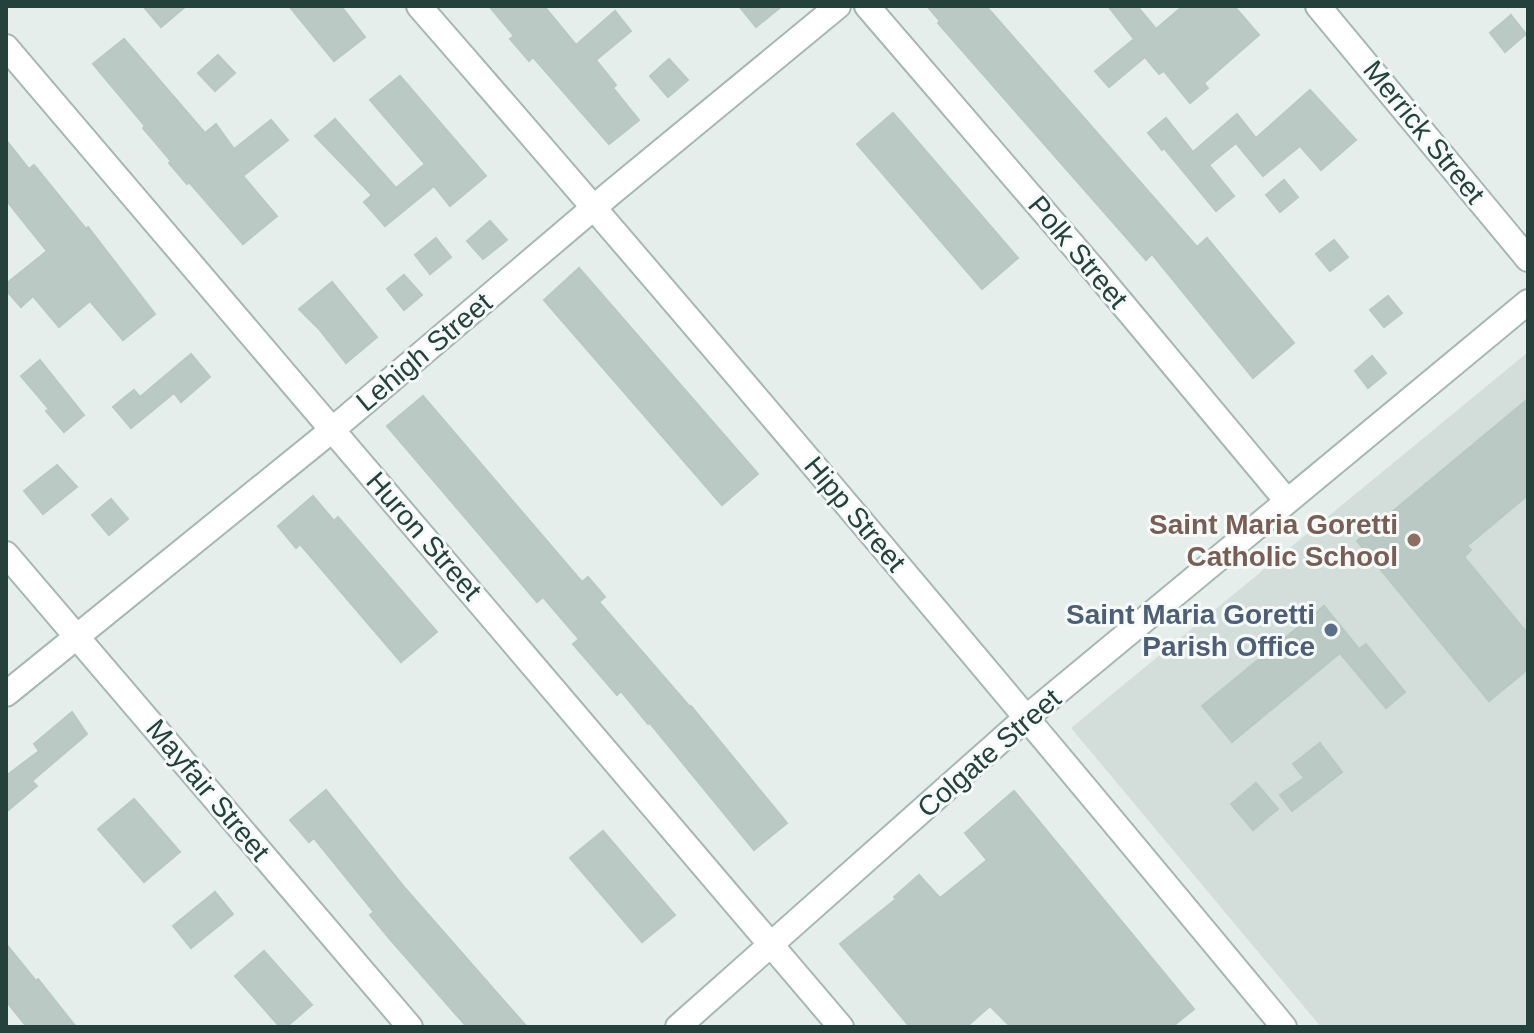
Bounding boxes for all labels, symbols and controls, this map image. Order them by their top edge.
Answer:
street label: Merrick Street [1357,55,1491,210]
street label: Polk Street [1022,190,1134,315]
street label: Lehigh Street [350,286,498,417]
street label: Hipp Street [798,450,912,578]
street label: Huron Street [360,466,488,606]
place label: Saint Maria Goretti Catholic School [1149,509,1398,572]
marker: Saint Maria Goretti Catholic School [1405,531,1423,549]
place label: Saint Maria Goretti Parish Office [1066,599,1315,662]
marker: Saint Maria Goretti Parish Office [1322,621,1340,639]
street label: Colgate Street [911,682,1067,823]
street label: Mayfair Street [140,713,276,867]

